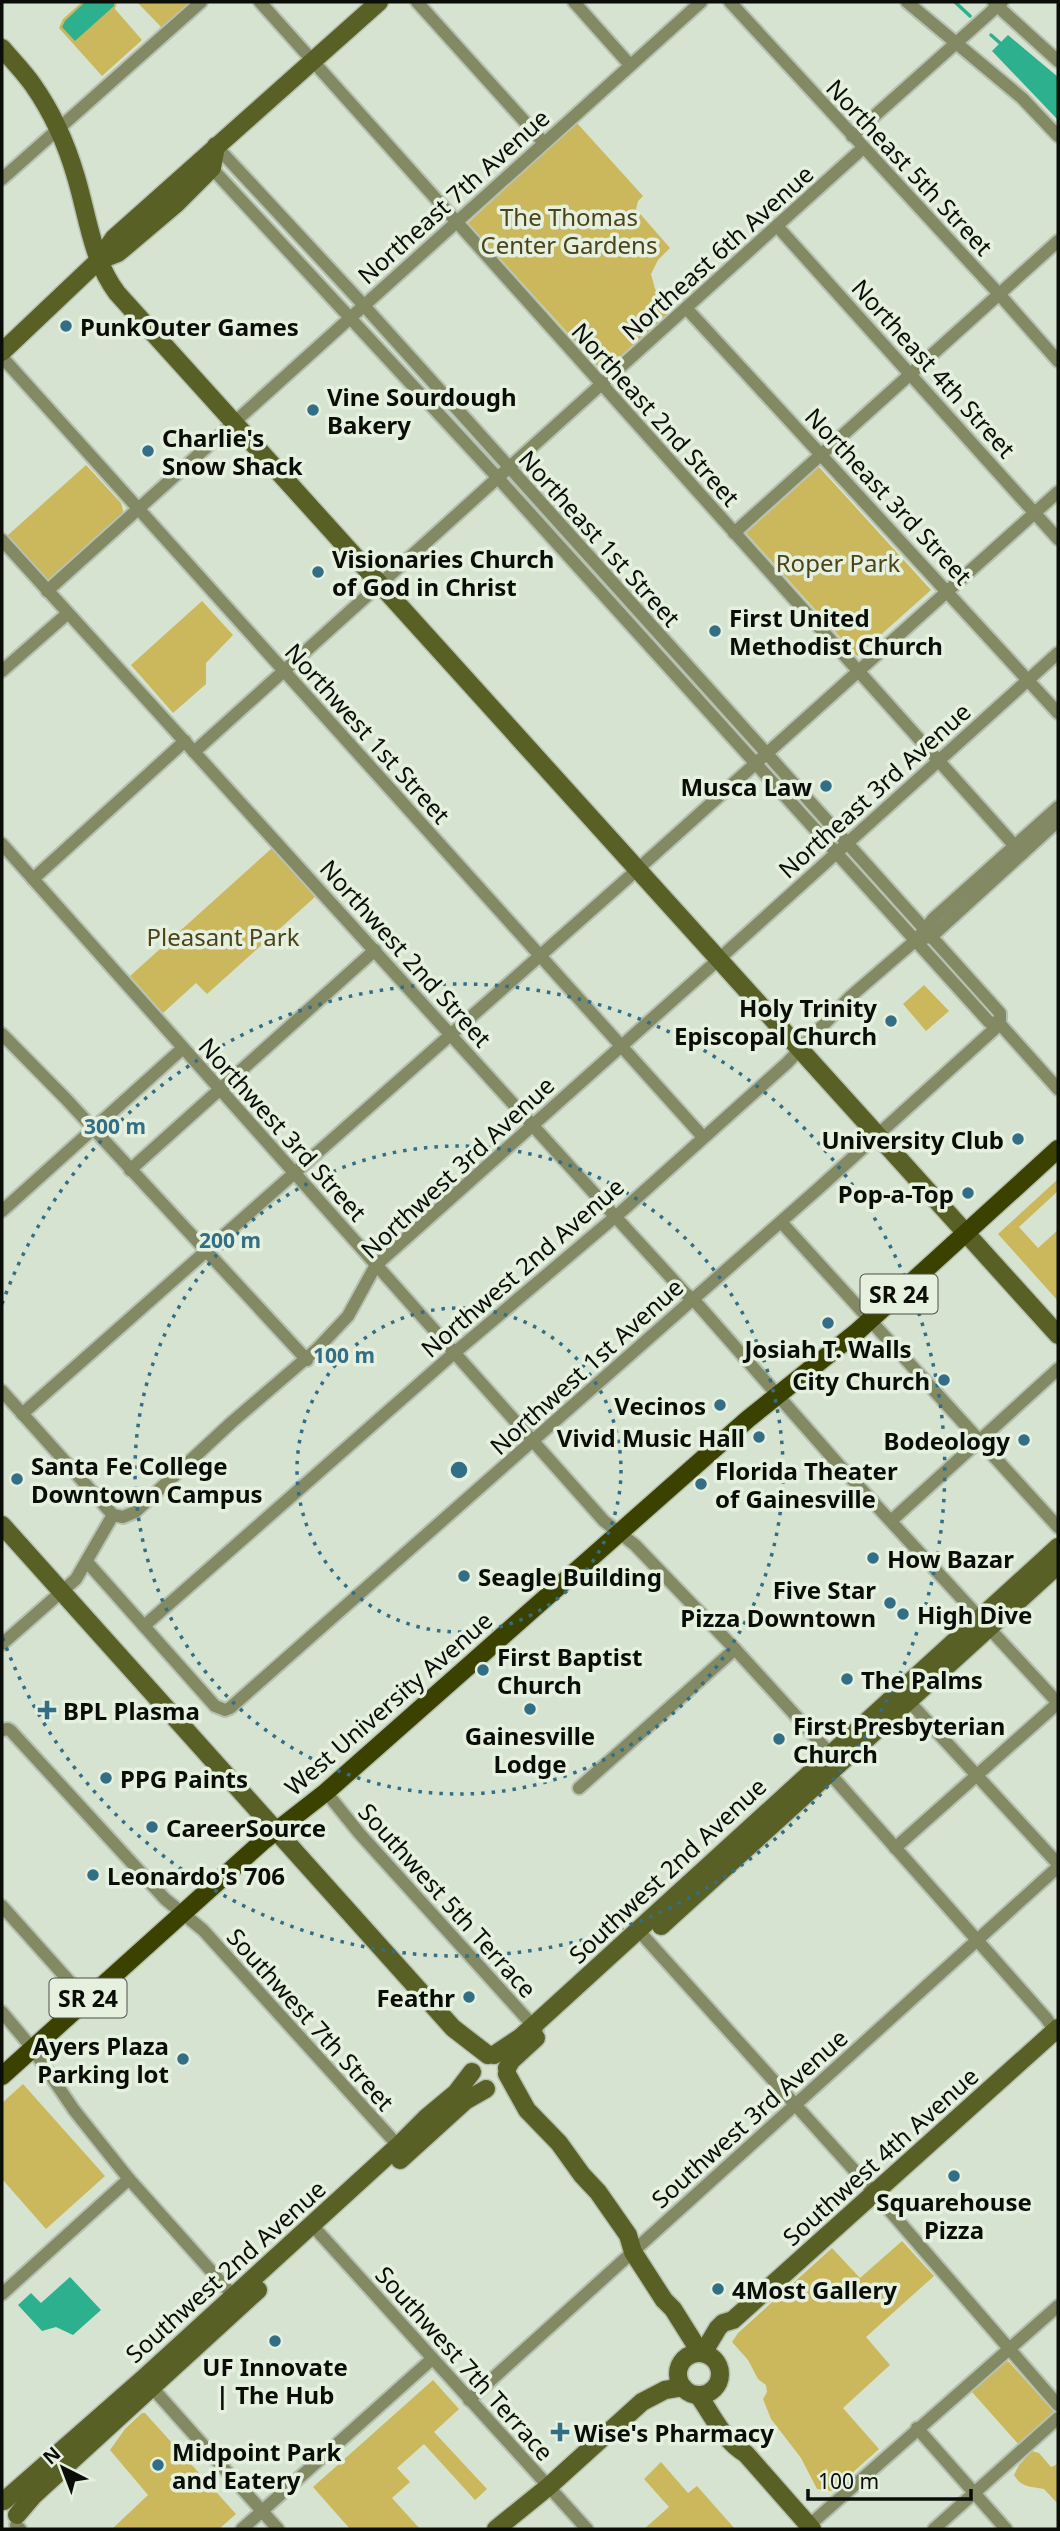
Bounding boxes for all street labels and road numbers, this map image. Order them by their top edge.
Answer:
street label: Northeast 5th Street [819,72,1001,263]
street label: Northeast 7th Avenue [350,101,556,291]
street label: Northeast 6th Avenue [614,157,820,347]
street label: Northeast 4th Street [845,271,1023,465]
street label: Northeast 2nd Street [565,315,747,513]
street label: Northeast 3rd Street [798,400,980,592]
street label: Northeast 1st Street [512,443,688,634]
street label: Northwest 1st Street [278,636,458,831]
street label: Northeast 3rd Avenue [771,695,977,885]
street label: Northwest 2nd Street [313,852,499,1054]
street label: Northwest 3rd Street [192,1030,374,1228]
street label: Northwest 3rd Avenue [353,1069,561,1265]
street label: Northwest 2nd Avenue [414,1170,630,1364]
street label: Northwest 1st Avenue [482,1270,690,1462]
road number: SR 24 [860,1274,937,1314]
street label: West University Avenue [277,1604,499,1802]
street label: Southwest 2nd Avenue [561,1770,773,1970]
street label: Southwest 5th Terrace [352,1796,544,2004]
street label: Southwest 7th Street [220,1921,402,2118]
road number: SR 24 [50,1979,126,2018]
street label: Southwest 3rd Avenue [644,2021,854,2215]
street label: Southwest 4th Avenue [775,2059,985,2253]
street label: Southwest 2nd Avenue [118,2172,332,2370]
street label: Southwest 7th Terrace [369,2259,561,2467]

